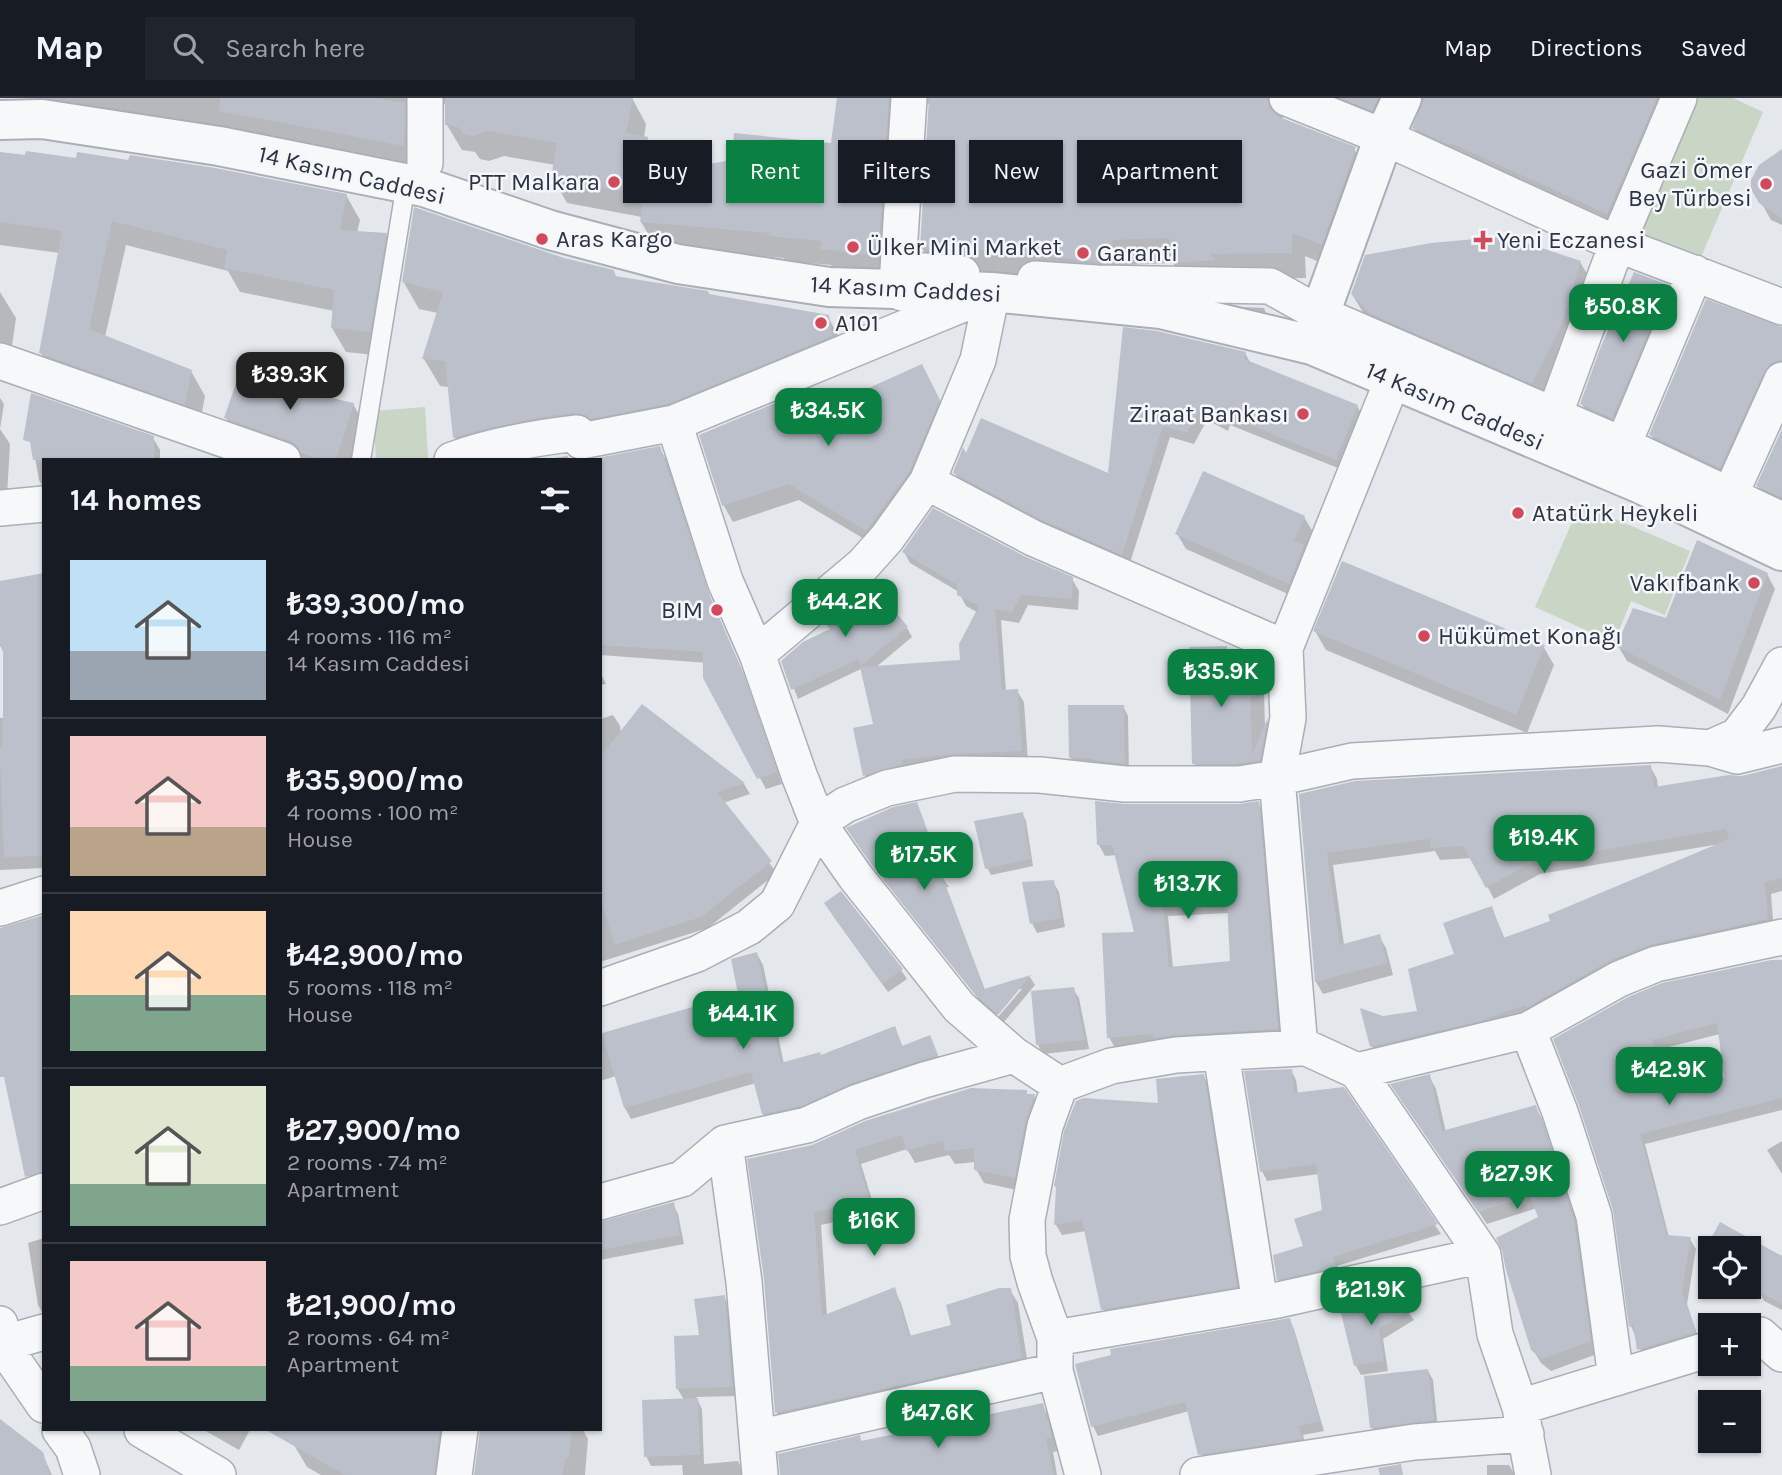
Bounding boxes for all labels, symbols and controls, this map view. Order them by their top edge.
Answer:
search box [145,17,635,80]
text: Map [35,29,103,67]
icon: search [169,29,207,67]
text: Search here [225,33,365,64]
text: Map [1444,34,1492,62]
text: Directions [1530,34,1643,62]
text: Saved [1681,34,1747,62]
street label: 14 Kasım Caddesi [256,140,448,210]
chip: Buy [623,140,712,203]
chip: Rent [726,140,824,203]
chip: Filters [838,140,955,203]
chip: New [969,140,1063,203]
chip: Apartment [1077,140,1242,203]
place label: Gazi Ömer Bey Türbesi [1628,156,1752,212]
place label: PTT Malkara [468,168,600,196]
marker: PTT Malkara [606,174,622,190]
marker: Gazi Ömer Bey Türbesi [1758,176,1774,192]
place label: Aras Kargo [556,225,673,253]
place label: Yeni Eczanesi [1497,226,1645,254]
marker: Aras Kargo [534,231,550,247]
marker: Yeni Eczanesi [1475,232,1491,248]
place label: Ülker Mini Market [867,233,1062,261]
marker: Ülker Mini Market [845,239,861,255]
place label: Garanti [1097,239,1178,267]
marker: Garanti [1075,245,1091,261]
street label: 14 Kasım Caddesi [810,270,1002,308]
pin: ₺50.8K [1566,285,1680,344]
text: ₺50.8K [1585,293,1661,320]
place label: A101 [835,309,879,337]
marker: A101 [813,315,829,331]
pin: ₺39.3K [233,352,347,412]
street label: 14 Kasım Caddesi [1362,356,1548,456]
text: ₺39.3K [252,361,328,388]
pin: ₺34.5K [771,388,885,448]
text: ₺34.5K [791,397,865,424]
place label: Ziraat Bankası [1129,400,1289,428]
marker: Ziraat Bankası [1295,406,1311,422]
icon: filters [536,481,574,519]
text: 14 homes [70,482,202,518]
place label: Atatürk Heykeli [1532,499,1699,527]
marker: Atatürk Heykeli [1510,505,1526,521]
place label: Vakıfbank [1630,569,1740,597]
marker: Vakıfbank [1746,575,1762,591]
pin: ₺44.2K [788,580,902,639]
text: ₺39,300/mo [287,586,465,622]
icon: home [126,588,210,672]
text: ₺44.2K [808,588,882,615]
place label: BIM [661,596,703,624]
marker: BIM [709,602,725,618]
place label: Hükümet Konağı [1438,622,1622,650]
text: 4 rooms · 116 m² [287,623,452,650]
marker: Hükümet Konağı [1416,628,1432,644]
text: 14 Kasım Caddesi [287,650,470,677]
pin: ₺35.9K [1164,650,1278,709]
text: ₺35.9K [1184,658,1258,685]
text: ₺35,900/mo [287,762,464,798]
icon: home [126,764,210,848]
text: 4 rooms · 100 m² [287,799,459,826]
pin: ₺19.4K [1487,816,1601,875]
text: ₺19.4K [1509,824,1579,851]
text: House [287,826,353,853]
pin: ₺17.5K [867,832,981,892]
text: ₺17.5K [891,841,957,868]
pin: ₺13.7K [1131,862,1245,921]
text: ₺13.7K [1154,870,1222,897]
text: ₺42,900/mo [287,937,464,973]
icon: home [126,939,210,1023]
text: 5 rooms · 118 m² [287,974,453,1001]
pin: ₺44.1K [686,992,800,1051]
text: ₺44.1K [709,1000,777,1027]
text: House [287,1001,353,1028]
pin: ₺42.9K [1612,1048,1726,1107]
text: ₺42.9K [1632,1056,1706,1083]
text: ₺27,900/mo [287,1112,461,1148]
icon: home [126,1114,210,1198]
text: 2 rooms · 74 m² [287,1149,448,1176]
pin: ₺27.9K [1460,1152,1574,1211]
text: ₺27.9K [1481,1160,1553,1187]
text: Apartment [287,1176,399,1203]
pin: ₺16K [833,1198,915,1258]
text: ₺16K [849,1207,899,1234]
map controls [1698,1236,1761,1453]
button: locate [1698,1236,1761,1299]
pin: ₺21.9K [1314,1268,1428,1327]
text: ₺21.9K [1336,1276,1406,1303]
text: ₺21,900/mo [287,1287,456,1323]
icon: home [126,1289,210,1373]
button: + [1698,1313,1761,1376]
text: 2 rooms · 64 m² [287,1324,450,1351]
text: Apartment [287,1351,399,1378]
pin: ₺47.6K [881,1390,995,1450]
button: − [1698,1390,1761,1453]
text: ₺47.6K [902,1399,974,1426]

